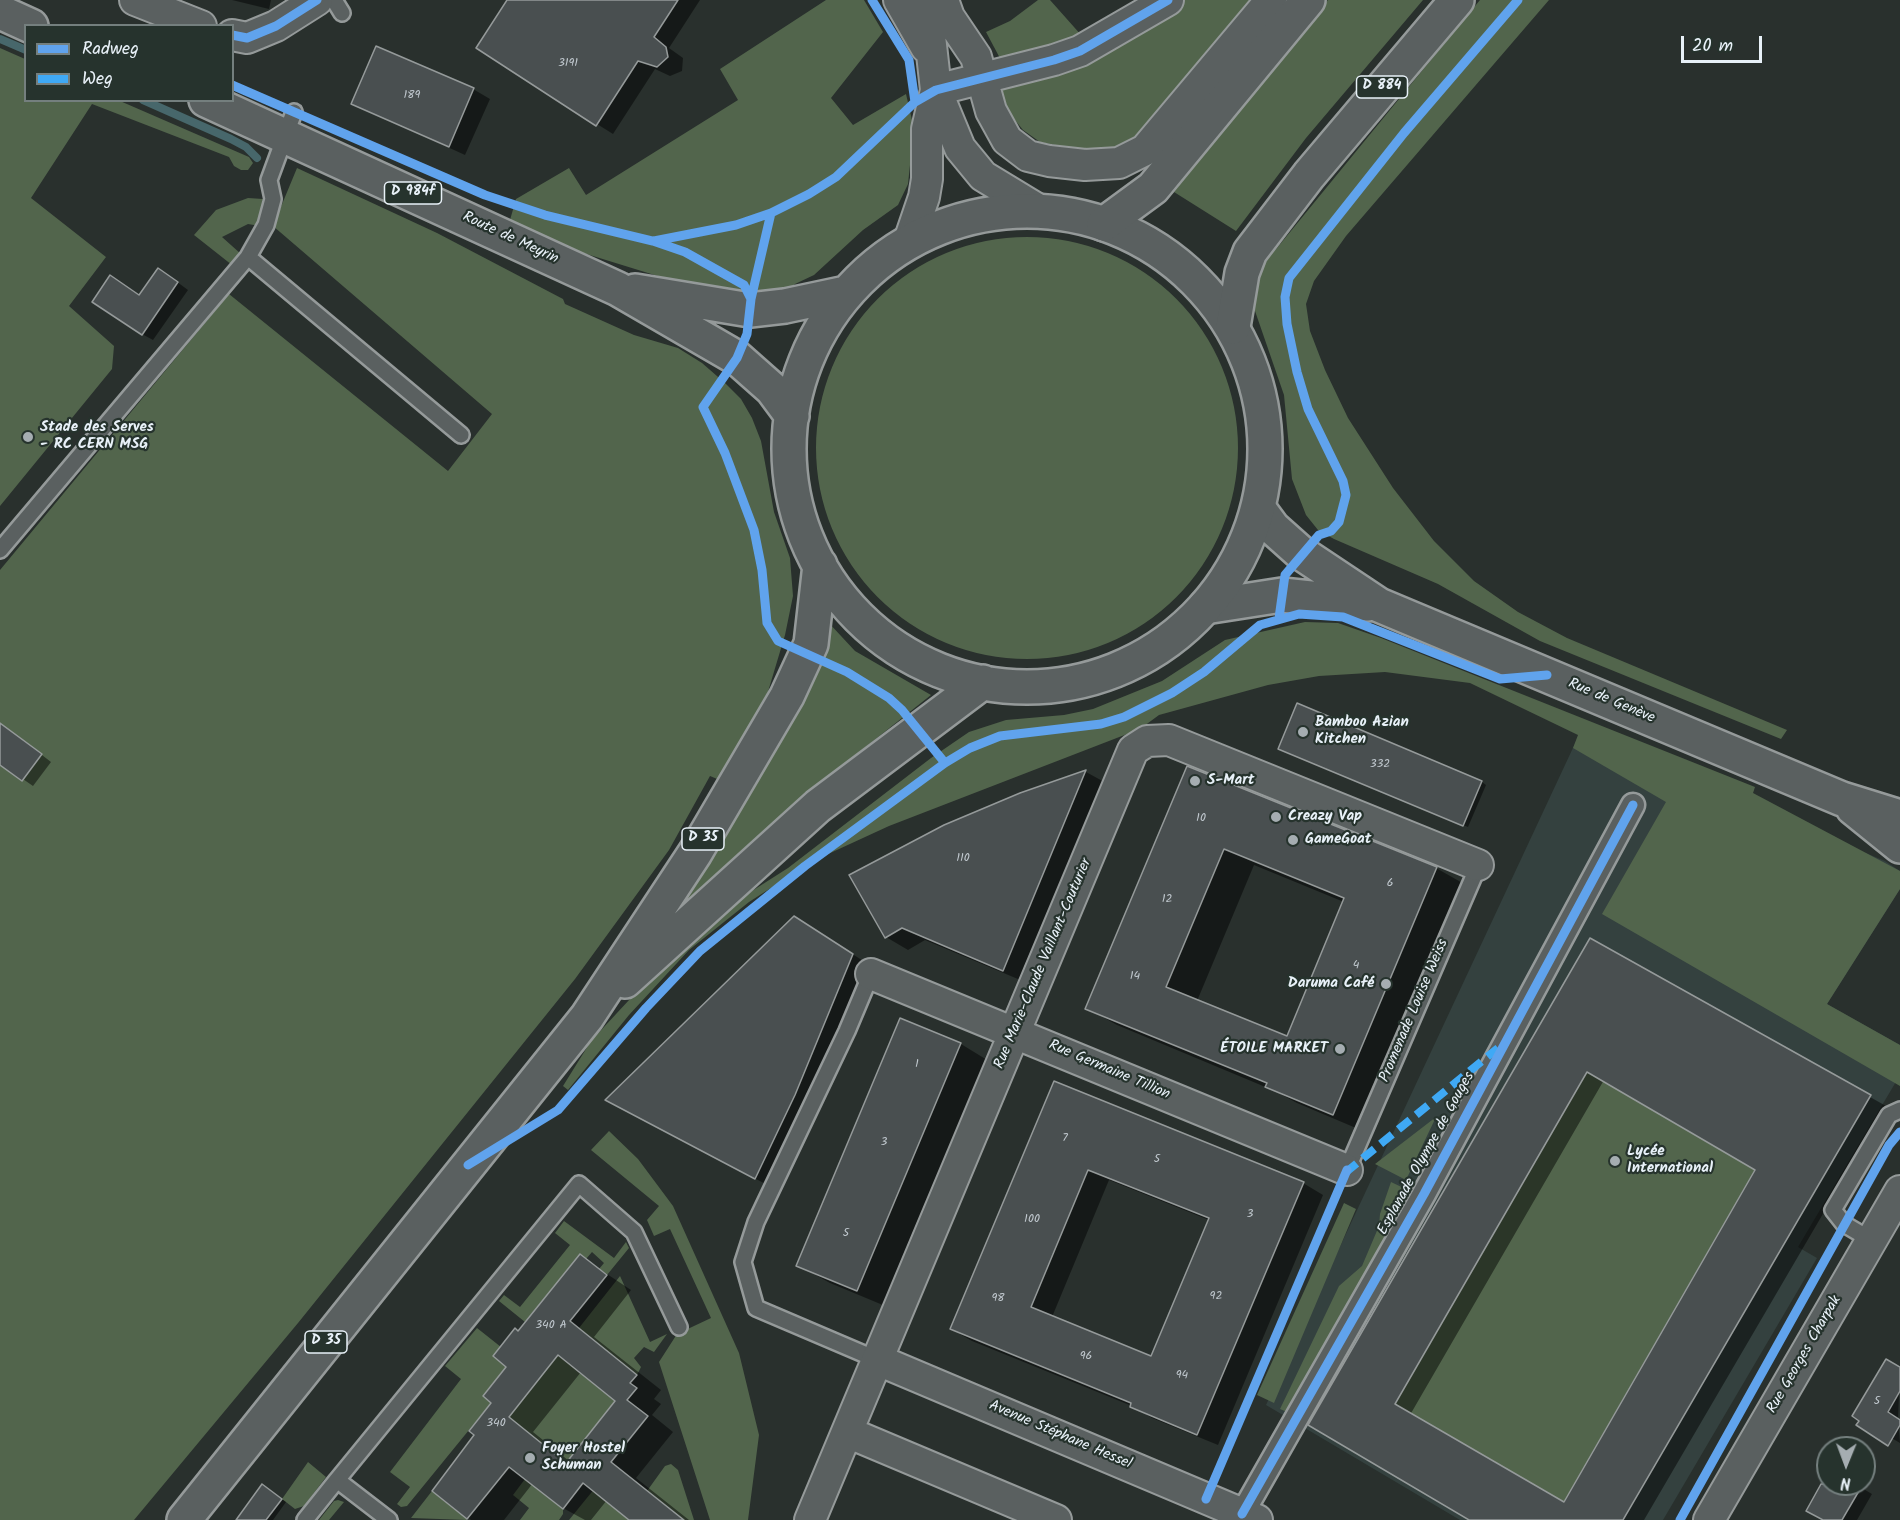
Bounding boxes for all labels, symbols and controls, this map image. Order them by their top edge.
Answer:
legend [24,24,234,102]
scale bar [1684,24,1765,62]
text: 20 m [1692,32,1733,61]
text: Radweg [82,35,139,64]
house number: 3191 [558,57,578,71]
text: Weg [82,65,113,94]
road number: D 884 [1356,76,1408,98]
house number: 189 [404,89,420,103]
road number: D 984f [384,182,442,204]
street label: Route de Meyrin [459,209,561,269]
place label: Stade des Serves - RC CERN MSG [40,419,154,454]
marker: Stade des Serves - RC CERN MSG [21,430,35,444]
street label: Rue de Genève [1565,676,1657,728]
place label: Bamboo Azian Kitchen [1315,714,1409,749]
marker: Bamboo Azian Kitchen [1296,725,1310,739]
house number: 332 [1370,758,1390,772]
place label: S-Mart [1207,772,1254,790]
marker: S-Mart [1188,774,1202,788]
place label: Creazy Vap [1288,808,1362,826]
marker: Creazy Vap [1269,810,1283,824]
house number: 10 [1196,812,1206,826]
road number: D 35 [682,828,724,850]
place label: GameGoat [1305,831,1371,849]
marker: GameGoat [1286,833,1300,847]
house number: 110 [956,852,970,866]
street label: Rue Marie-Claude Vaillant-Couturier [991,856,1097,1072]
house number: 6 [1387,877,1393,891]
house number: 12 [1162,893,1172,907]
street label: Promenade Louise Weiss [1377,937,1453,1085]
house number: 4 [1353,959,1359,973]
house number: 14 [1130,970,1140,984]
place label: Daruma Café [1288,975,1374,993]
marker: Daruma Café [1379,977,1393,991]
street label: Rue Germaine Tillion [1046,1037,1172,1105]
place label: ÉTOILE MARKET [1220,1040,1328,1058]
marker: ÉTOILE MARKET [1333,1042,1347,1056]
house number: 1 [915,1058,919,1072]
street label: Esplanade Olympe de Gouges [1375,1069,1479,1239]
house number: 7 [1062,1132,1068,1146]
house number: 3 [881,1136,887,1150]
place label: Lycée International [1627,1143,1713,1178]
house number: 5 [1154,1153,1160,1167]
marker: Lycée International [1608,1154,1622,1168]
house number: 3 [1247,1208,1253,1222]
house number: 100 [1024,1213,1040,1227]
house number: 5 [843,1227,849,1241]
house number: 92 [1210,1290,1222,1304]
house number: 98 [991,1292,1005,1306]
street label: Rue Georges Charpak [1764,1293,1846,1417]
house number: 340 A [535,1319,567,1333]
road number: D 35 [305,1331,347,1353]
house number: 96 [1080,1350,1092,1364]
house number: 94 [1176,1369,1188,1383]
house number: 5 [1874,1395,1880,1409]
street label: Avenue Stéphane Hessel [986,1398,1134,1474]
house number: 340 [486,1417,506,1431]
north arrow [1816,1436,1876,1496]
place label: Foyer Hostel Schuman [542,1440,625,1475]
marker: Foyer Hostel Schuman [523,1451,537,1465]
text: N [1840,1470,1851,1495]

